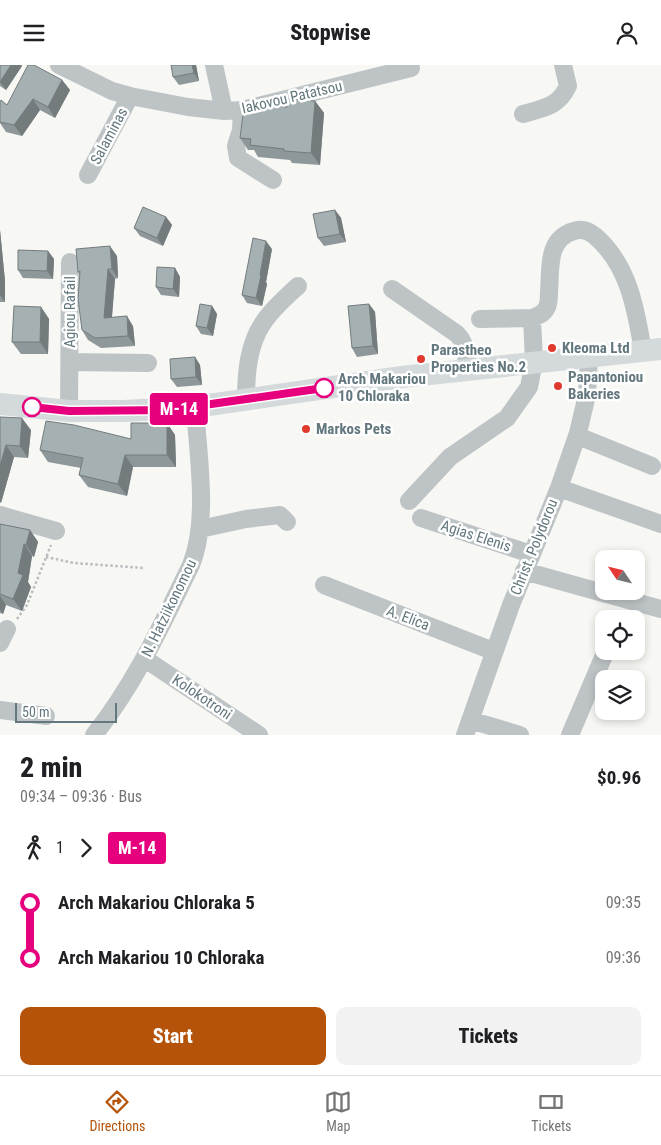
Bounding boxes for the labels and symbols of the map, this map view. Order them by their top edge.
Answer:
street label: Iakovou Patatsou [240,77,344,117]
street label: Salaminas [87,104,131,167]
street label: Agiou Rafail [61,276,79,348]
place label: Kleoma Ltd [562,339,630,357]
place label: Parastheo Properties No.2 [431,341,526,376]
marker: Kleoma Ltd [546,342,558,354]
marker: Parastheo Properties No.2 [415,353,427,365]
place label: Papantoniou Bakeries [568,368,643,403]
place label: Arch Makariou 10 Chloraka [338,370,426,405]
marker: Arch Makariou 10 Chloraka [314,378,334,398]
marker: Papantoniou Bakeries [552,380,564,392]
line badge: M-14 [144,393,214,425]
unlabelled marker [22,397,42,417]
place label: Markos Pets [316,420,392,438]
marker: Markos Pets [300,423,312,435]
street label: Christ. Polydorou [507,496,561,598]
street label: Agias Elenis [439,516,513,556]
north arrow [595,550,645,600]
street label: N. Hatziikonomou [138,556,200,660]
street label: A. Elica [384,602,432,634]
street label: Kolokotroni [169,671,235,723]
scale bar [15,700,118,723]

